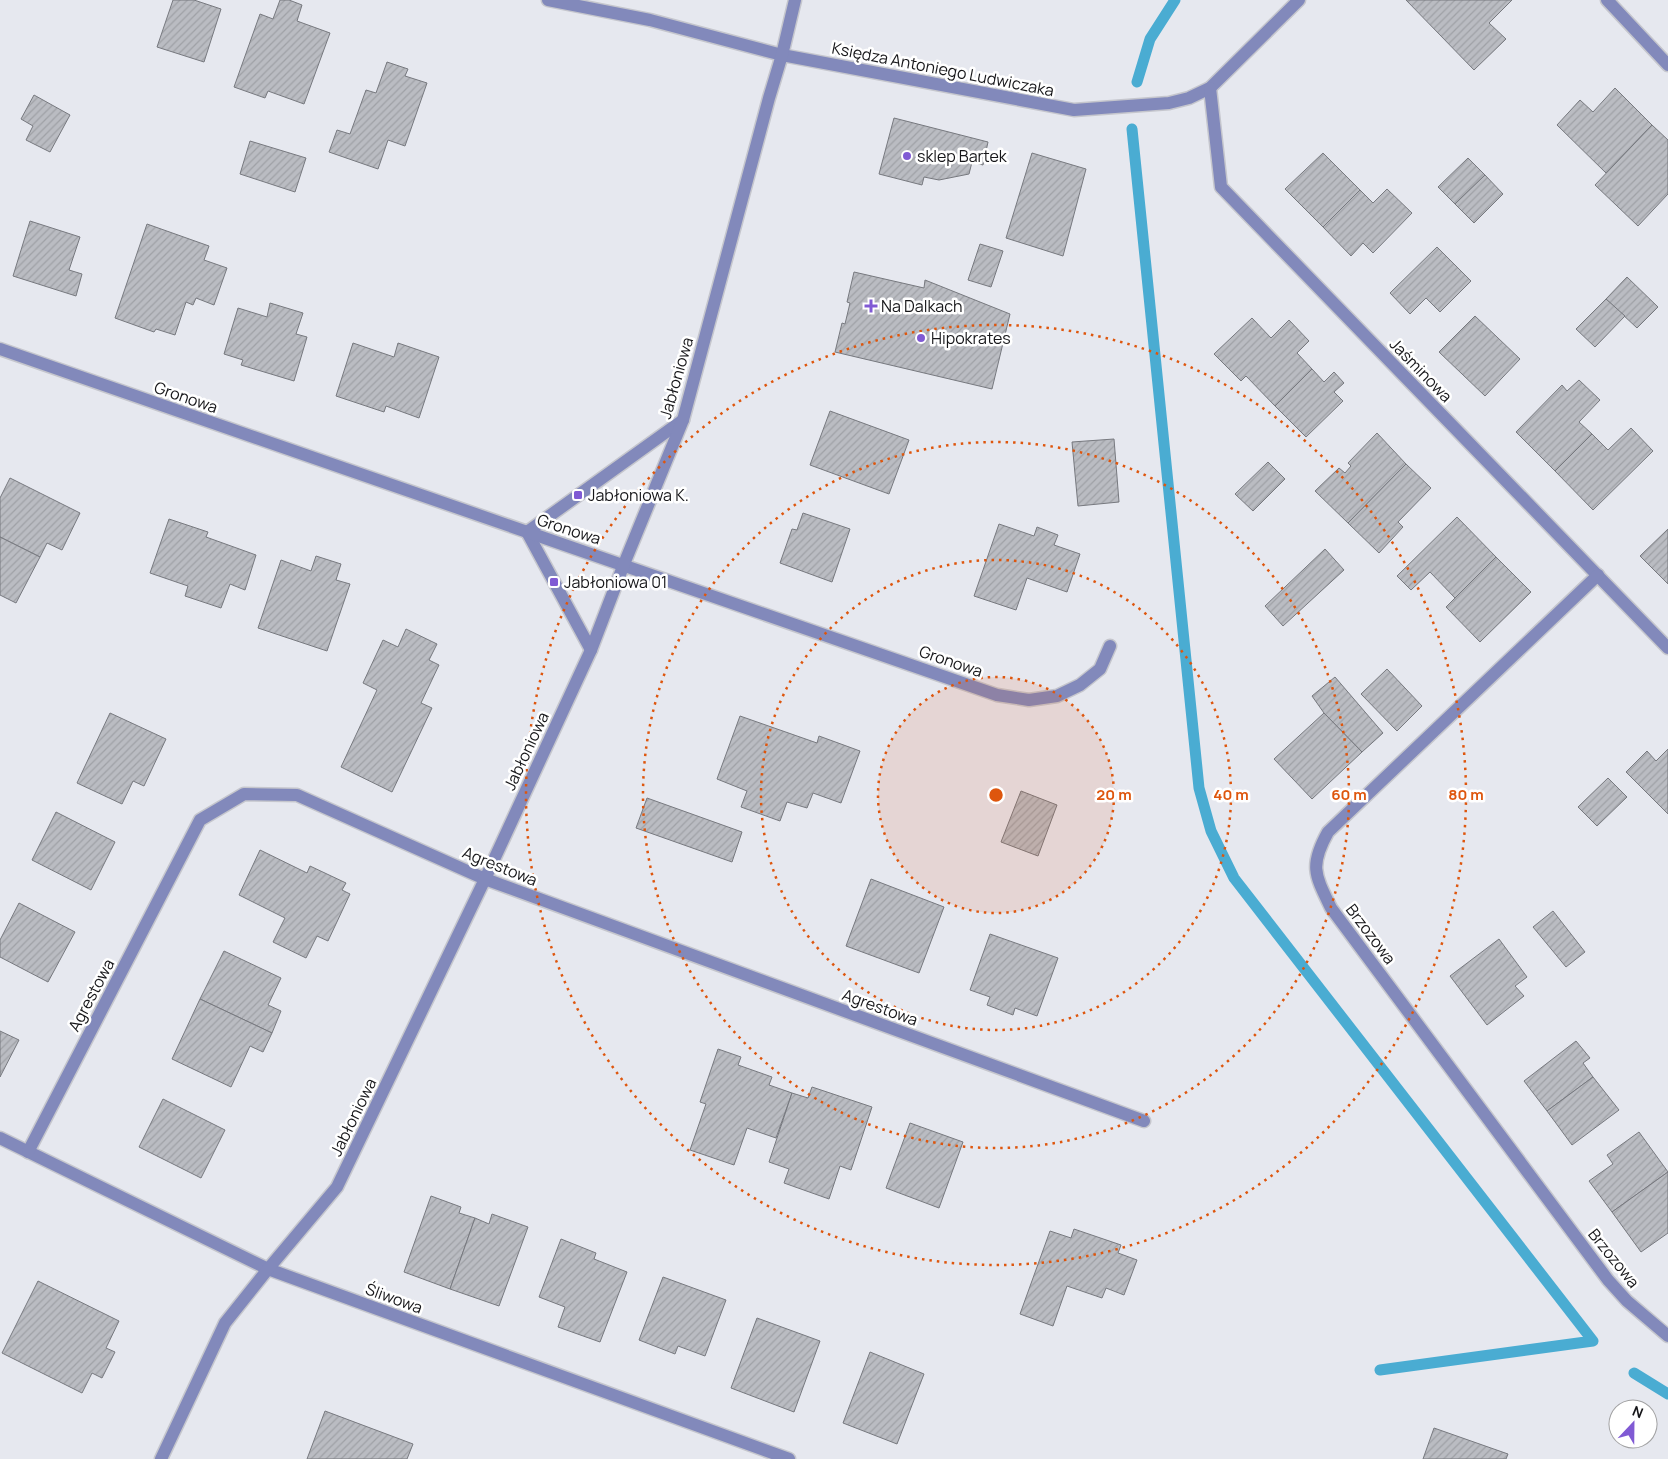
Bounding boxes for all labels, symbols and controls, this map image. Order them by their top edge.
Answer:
street label: Księdza Antoniego Ludwiczaka [830,37,1056,101]
place label: sklep Bartek [917,145,1008,167]
marker: sklep Bartek [901,150,913,162]
place label: Na Dalkach [881,295,963,317]
marker: Na Dalkach [865,300,877,312]
place label: Hipokrates [931,327,1011,349]
marker: Hipokrates [915,332,927,344]
street label: Jaśminowa [1385,333,1457,407]
street label: Jabłoniowa [654,335,698,421]
street label: Gronowa [151,376,221,418]
place label: Jabłoniowa K. [588,484,689,506]
marker: Jabłoniowa K. [572,489,584,501]
street label: Gronowa [534,508,604,550]
place label: Jabłoniowa 01 [564,571,667,593]
marker: Jabłoniowa 01 [548,576,560,588]
street label: Gronowa [916,640,986,682]
street label: Jabłoniowa [498,708,554,794]
text: 20 m [1096,784,1132,805]
text: 40 m [1213,784,1249,805]
text: 60 m [1331,784,1367,805]
text: 80 m [1448,784,1484,805]
centre of rings [987,786,1005,804]
street label: Agrestowa [459,841,541,891]
street label: Brzozowa [1341,899,1401,969]
street label: Agrestowa [63,955,119,1035]
street label: Agrestowa [839,983,921,1031]
street label: Jabłoniowa [325,1074,381,1160]
street label: Brzozowa [1583,1224,1645,1292]
street label: Śliwowa [362,1278,426,1318]
north arrow [1608,1399,1658,1449]
text: N [1630,1401,1646,1422]

